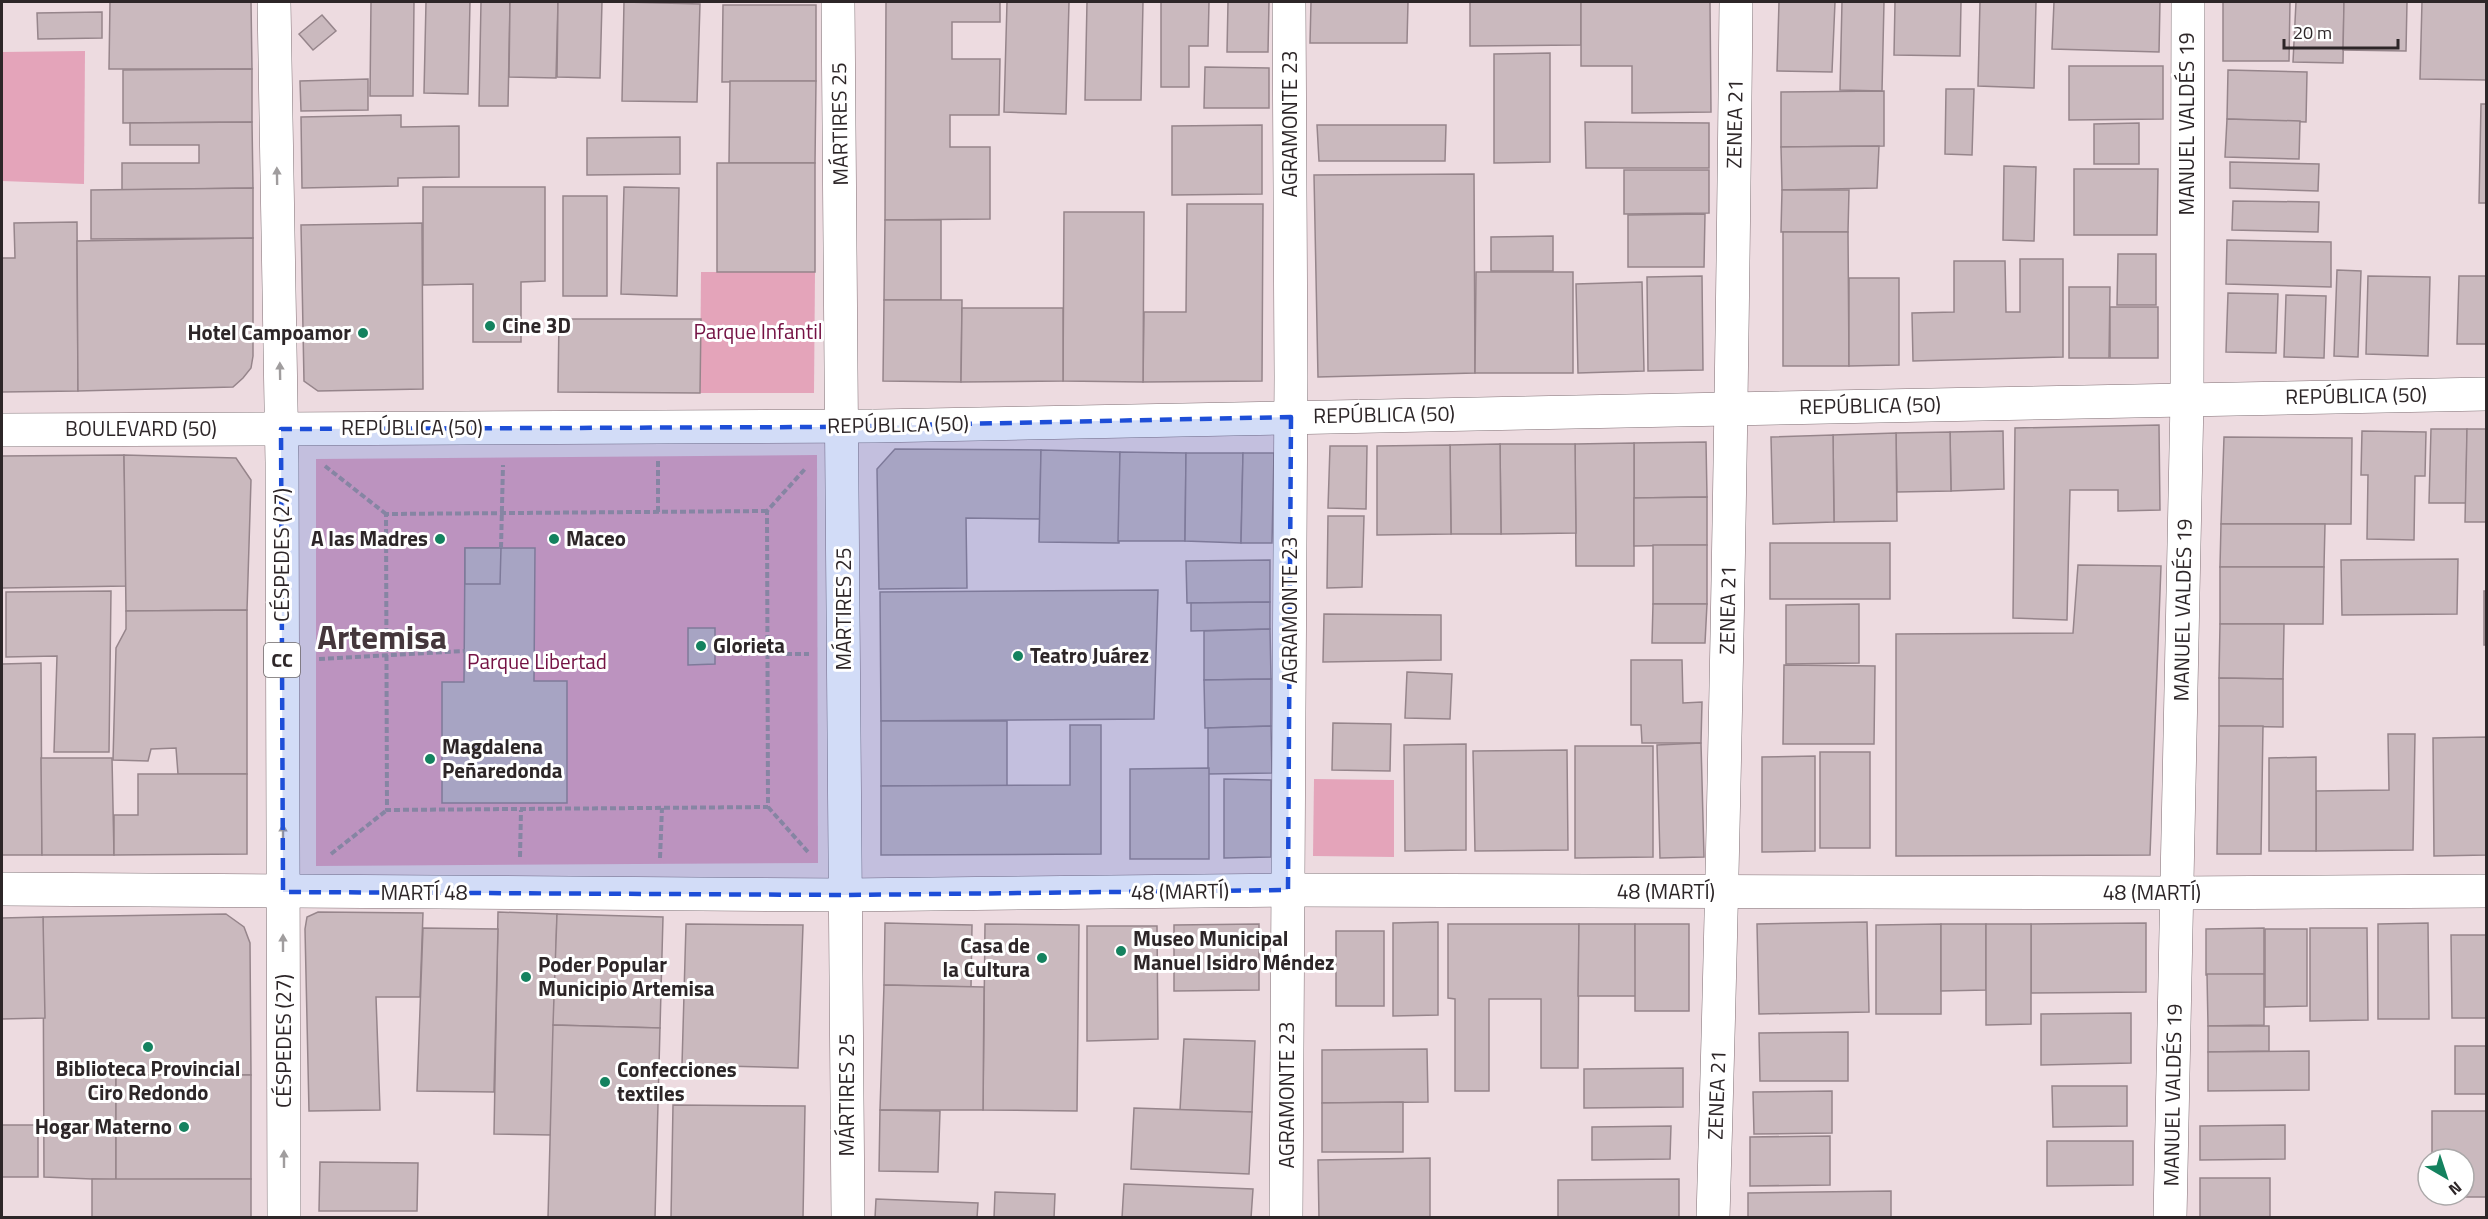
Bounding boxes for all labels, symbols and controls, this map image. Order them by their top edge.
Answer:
scale bar [2284,12,2398,50]
text: 20 m [2293,19,2332,46]
street label: MANUEL VALDÉS 19 [2170,33,2202,216]
street label: AGRAMONTE 23 [1273,51,1305,198]
street label: MÁRTIRES 25 [822,62,856,186]
street label: ZENEA 21 [1717,79,1751,169]
one-way arrow [272,166,282,185]
place label: Cine 3D [502,309,571,341]
park label: Parque Infantil [693,315,823,347]
place label: Hotel Campoamor [187,316,351,348]
marker: Cine 3D [483,319,497,333]
marker: Hotel Campoamor [356,326,370,340]
one-way arrow [276,361,285,380]
street label: REPÚBLICA (50) [2285,378,2427,412]
street label: REPÚBLICA (50) [1799,388,1941,422]
street label: REPÚBLICA (50) [1313,397,1455,431]
street label: REPÚBLICA (50) [827,407,969,441]
street label: REPÚBLICA (50) [341,411,483,443]
street label: BOULEVARD (50) [65,412,217,444]
street label: CÉSPEDES (27) [265,488,297,622]
street label: MANUEL VALDÉS 19 [2164,518,2200,702]
place label: A las Madres [311,522,428,554]
place label: Maceo [566,522,626,554]
marker: A las Madres [433,532,447,546]
marker: Maceo [547,532,561,546]
street label: AGRAMONTE 23 [1273,537,1305,684]
street label: MÁRTIRES 25 [827,547,859,671]
street label: ZENEA 21 [1710,565,1744,655]
district label: Artemisa [317,612,447,662]
place label: Glorieta [713,629,785,661]
marker: Glorieta [694,639,708,653]
place label: Teatro Juárez [1030,639,1149,671]
road number: CC [264,643,300,677]
park label: Parque Libertad [467,645,607,677]
marker: Teatro Juárez [1011,649,1025,663]
place label: Magdalena Peñaredonda [442,730,563,786]
marker: Magdalena Peñaredonda [423,752,437,766]
one-way arrow [278,824,288,843]
street label: 48 (MARTÍ) [1131,874,1229,908]
street label: 48 (MARTÍ) [1617,875,1715,907]
street label: MARTÍ 48 [380,876,468,908]
street label: 48 (MARTÍ) [2103,876,2201,908]
place label: Museo Municipal Manuel Isidro Méndez [1133,922,1334,978]
place label: Casa de la Cultura [943,929,1030,985]
one-way arrow [278,934,288,953]
marker: Museo Municipal Manuel Isidro Méndez [1114,944,1128,958]
place label: Poder Popular Municipio Artemisa [538,948,715,1004]
marker: Casa de la Cultura [1035,951,1049,965]
marker: Poder Popular Municipio Artemisa [519,970,533,984]
street label: CÉSPEDES (27) [267,974,299,1108]
street label: MANUEL VALDÉS 19 [2154,1003,2190,1187]
street label: AGRAMONTE 23 [1270,1022,1302,1169]
street label: MÁRTIRES 25 [830,1033,862,1157]
marker: Biblioteca Provincial Ciro Redondo [141,1040,155,1054]
street label: ZENEA 21 [1698,1050,1734,1140]
place label: Biblioteca Provincial Ciro Redondo [56,1052,240,1108]
place label: Confecciones textiles [617,1053,737,1109]
marker: Confecciones textiles [598,1075,612,1089]
place label: Hogar Materno [35,1110,172,1142]
marker: Hogar Materno [177,1120,191,1134]
north arrow [2416,1147,2476,1207]
one-way arrow [279,1150,289,1169]
text: N [2444,1176,2467,1201]

